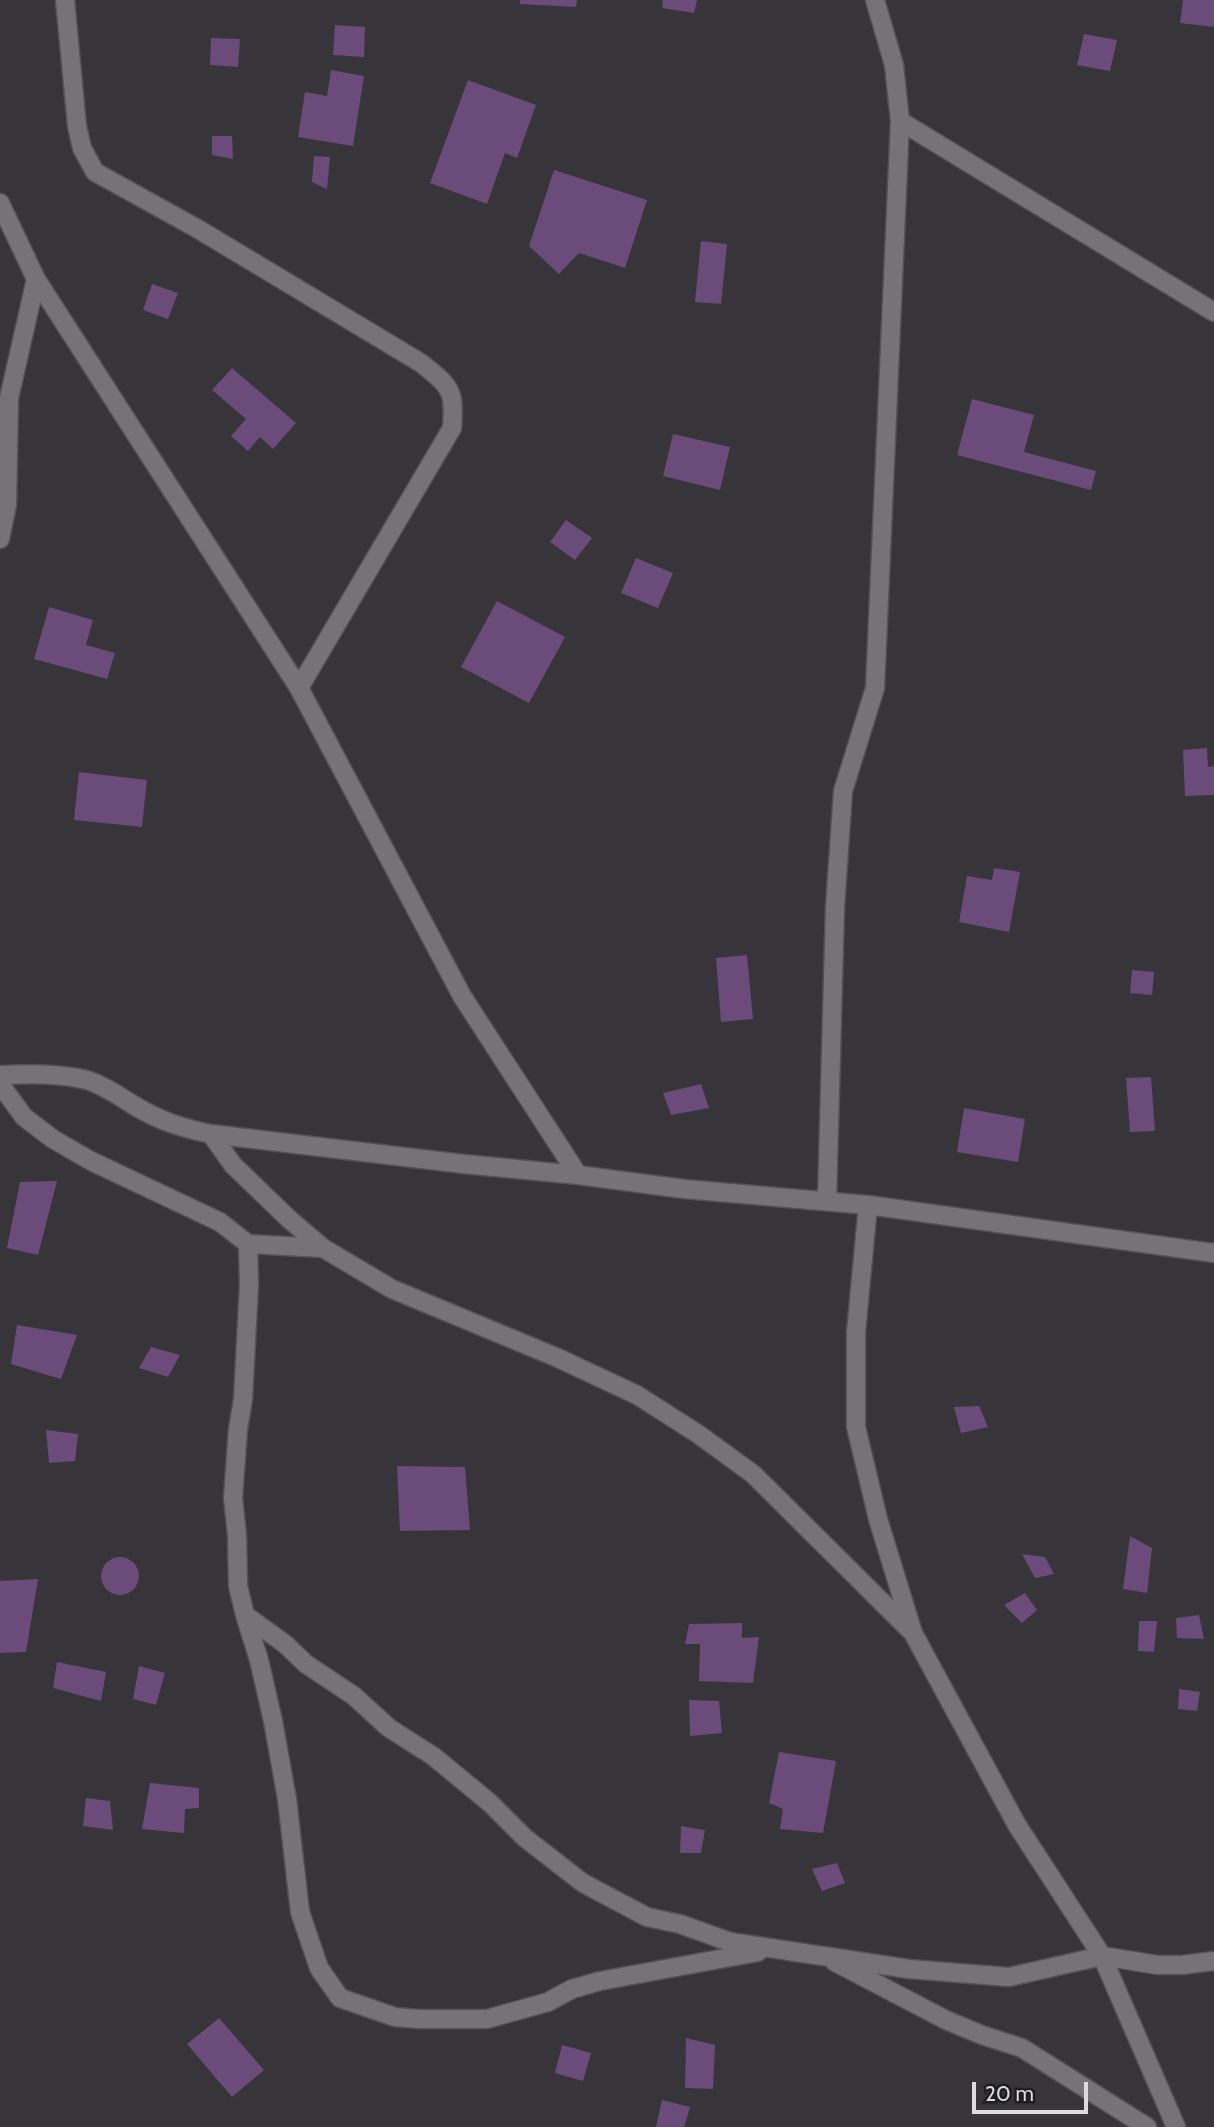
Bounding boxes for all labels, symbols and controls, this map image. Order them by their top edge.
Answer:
scale bar [976,2068,1092,2112]
text: 20 m [985,2081,1034,2106]

